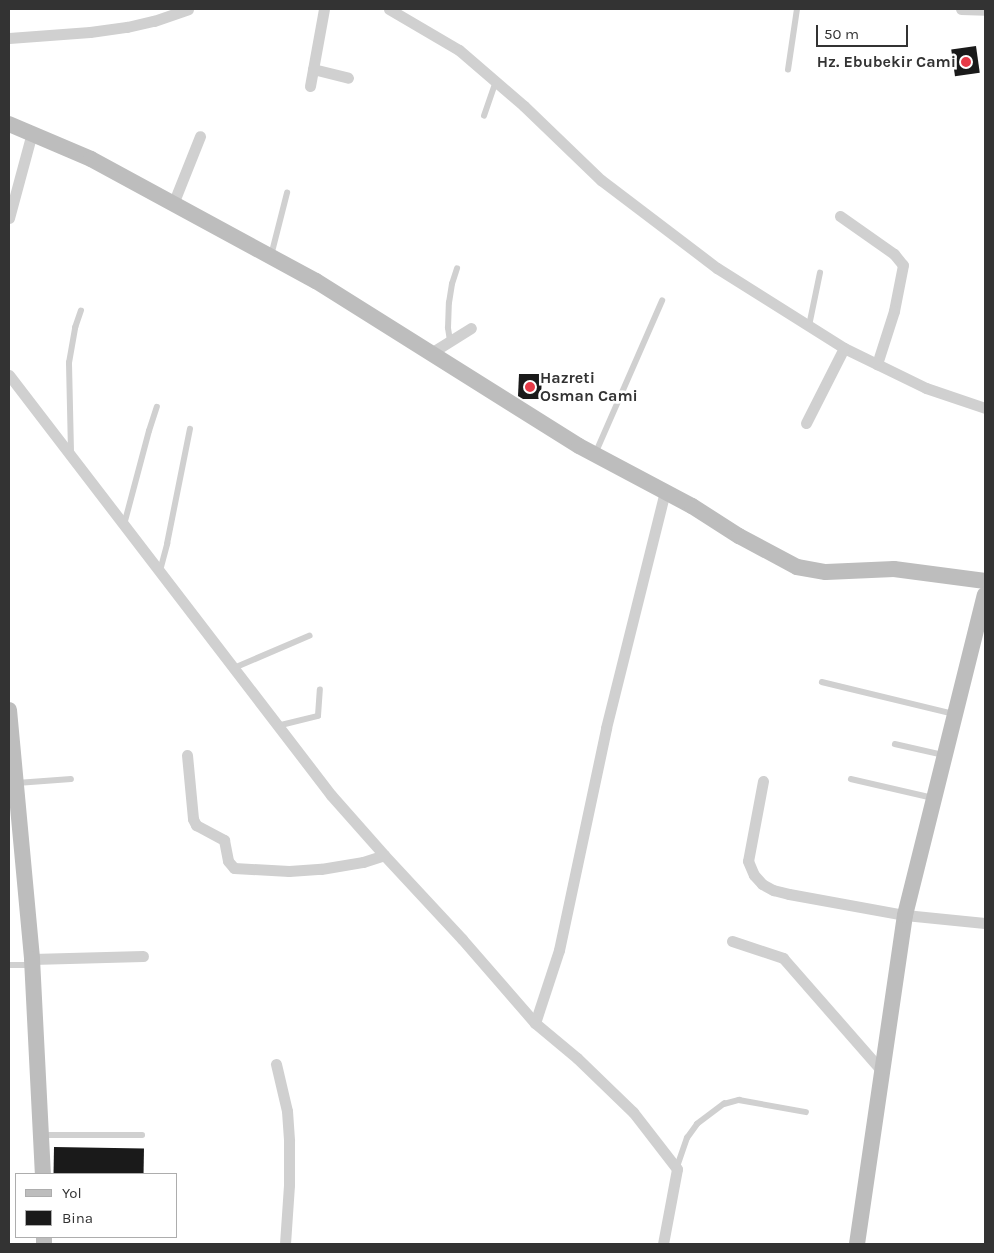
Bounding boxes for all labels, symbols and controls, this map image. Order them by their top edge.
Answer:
scale bar [819,15,912,47]
text: 50 m [824,25,859,43]
place label: Hz. Ebubekir Cami [817,52,956,72]
marker: Hz. Ebubekir Cami [960,56,972,68]
place label: Hazreti Osman Cami [540,368,638,406]
marker: Hazreti Osman Cami [524,381,536,393]
legend [15,1173,178,1238]
text: Yol [62,1184,82,1202]
text: Bina [62,1209,93,1227]

